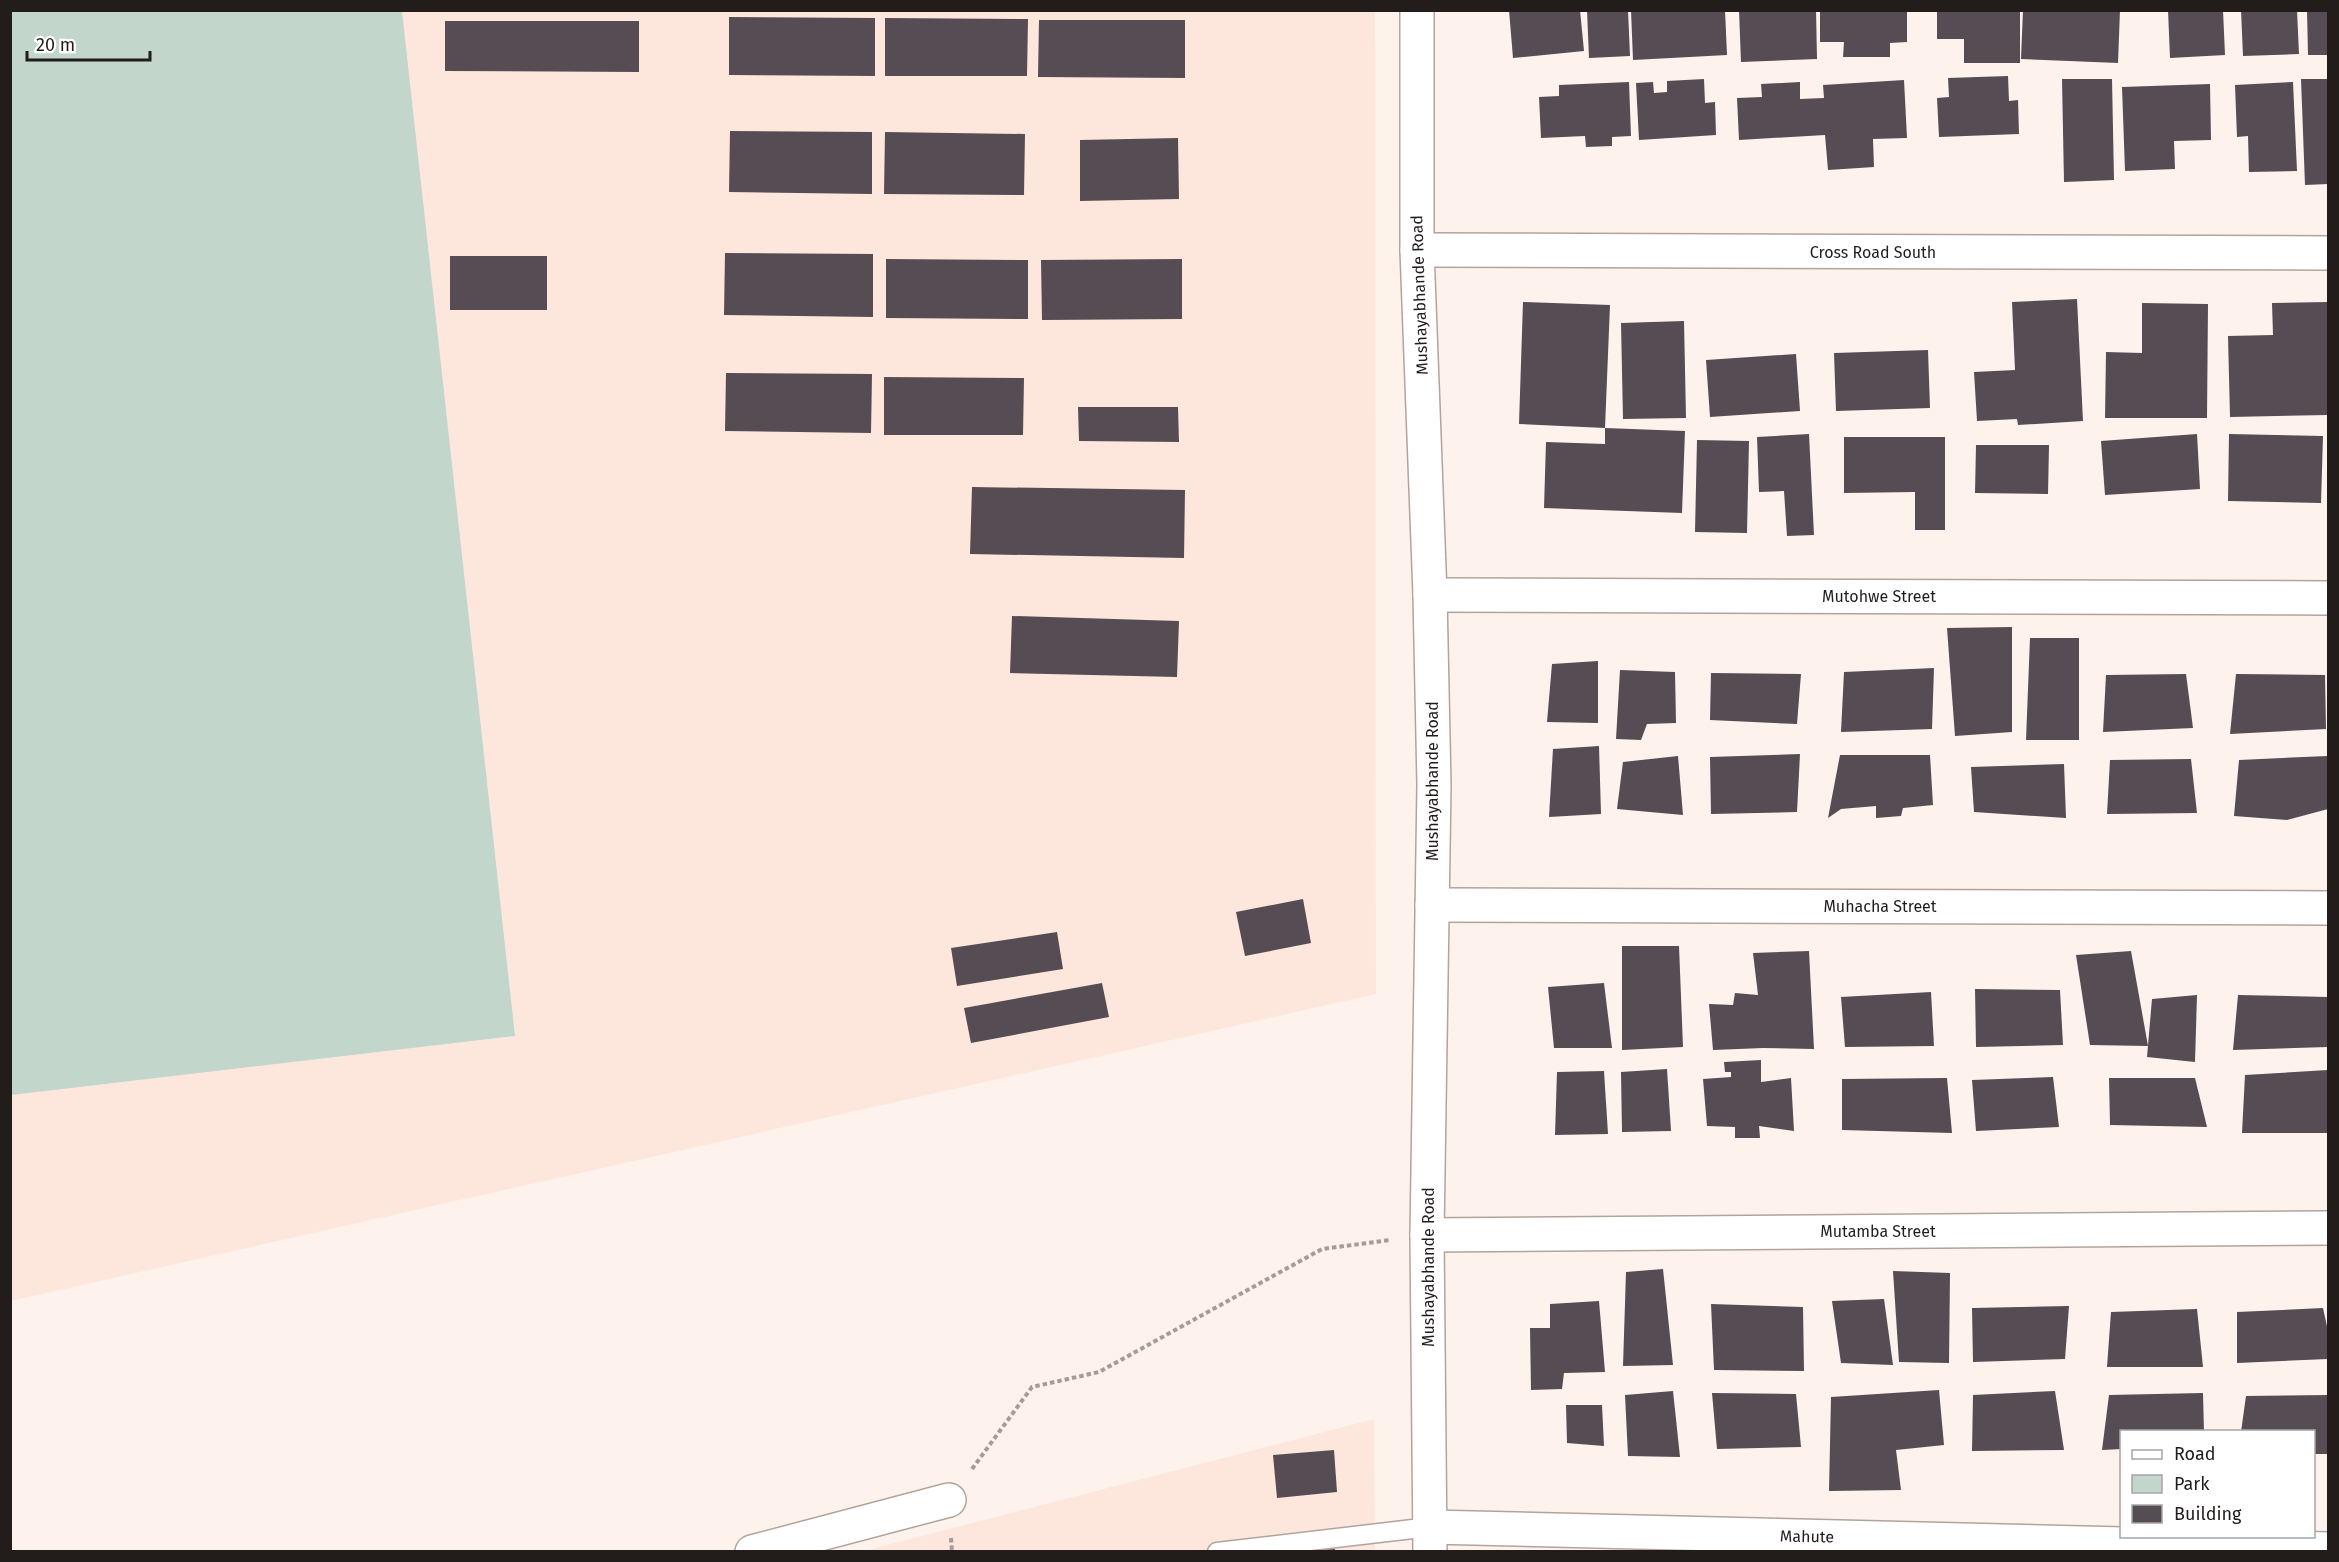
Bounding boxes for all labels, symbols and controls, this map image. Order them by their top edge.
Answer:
scale bar [27,24,150,62]
text: 20 m [36,34,75,56]
street label: Mushayabhande Road [1407,215,1432,375]
street label: Cross Road South [1810,243,1936,262]
street label: Mutohwe Street [1822,587,1936,606]
street label: Mushayabhande Road [1423,701,1442,861]
street label: Muhacha Street [1823,897,1937,916]
street label: Mushayabhande Road [1419,1187,1438,1347]
street label: Mutamba Street [1820,1222,1936,1241]
legend [2120,1430,2315,1538]
text: Road [2174,1443,2216,1465]
text: Park [2174,1473,2210,1495]
text: Building [2174,1503,2242,1525]
street label: Mahute [1780,1527,1834,1546]

